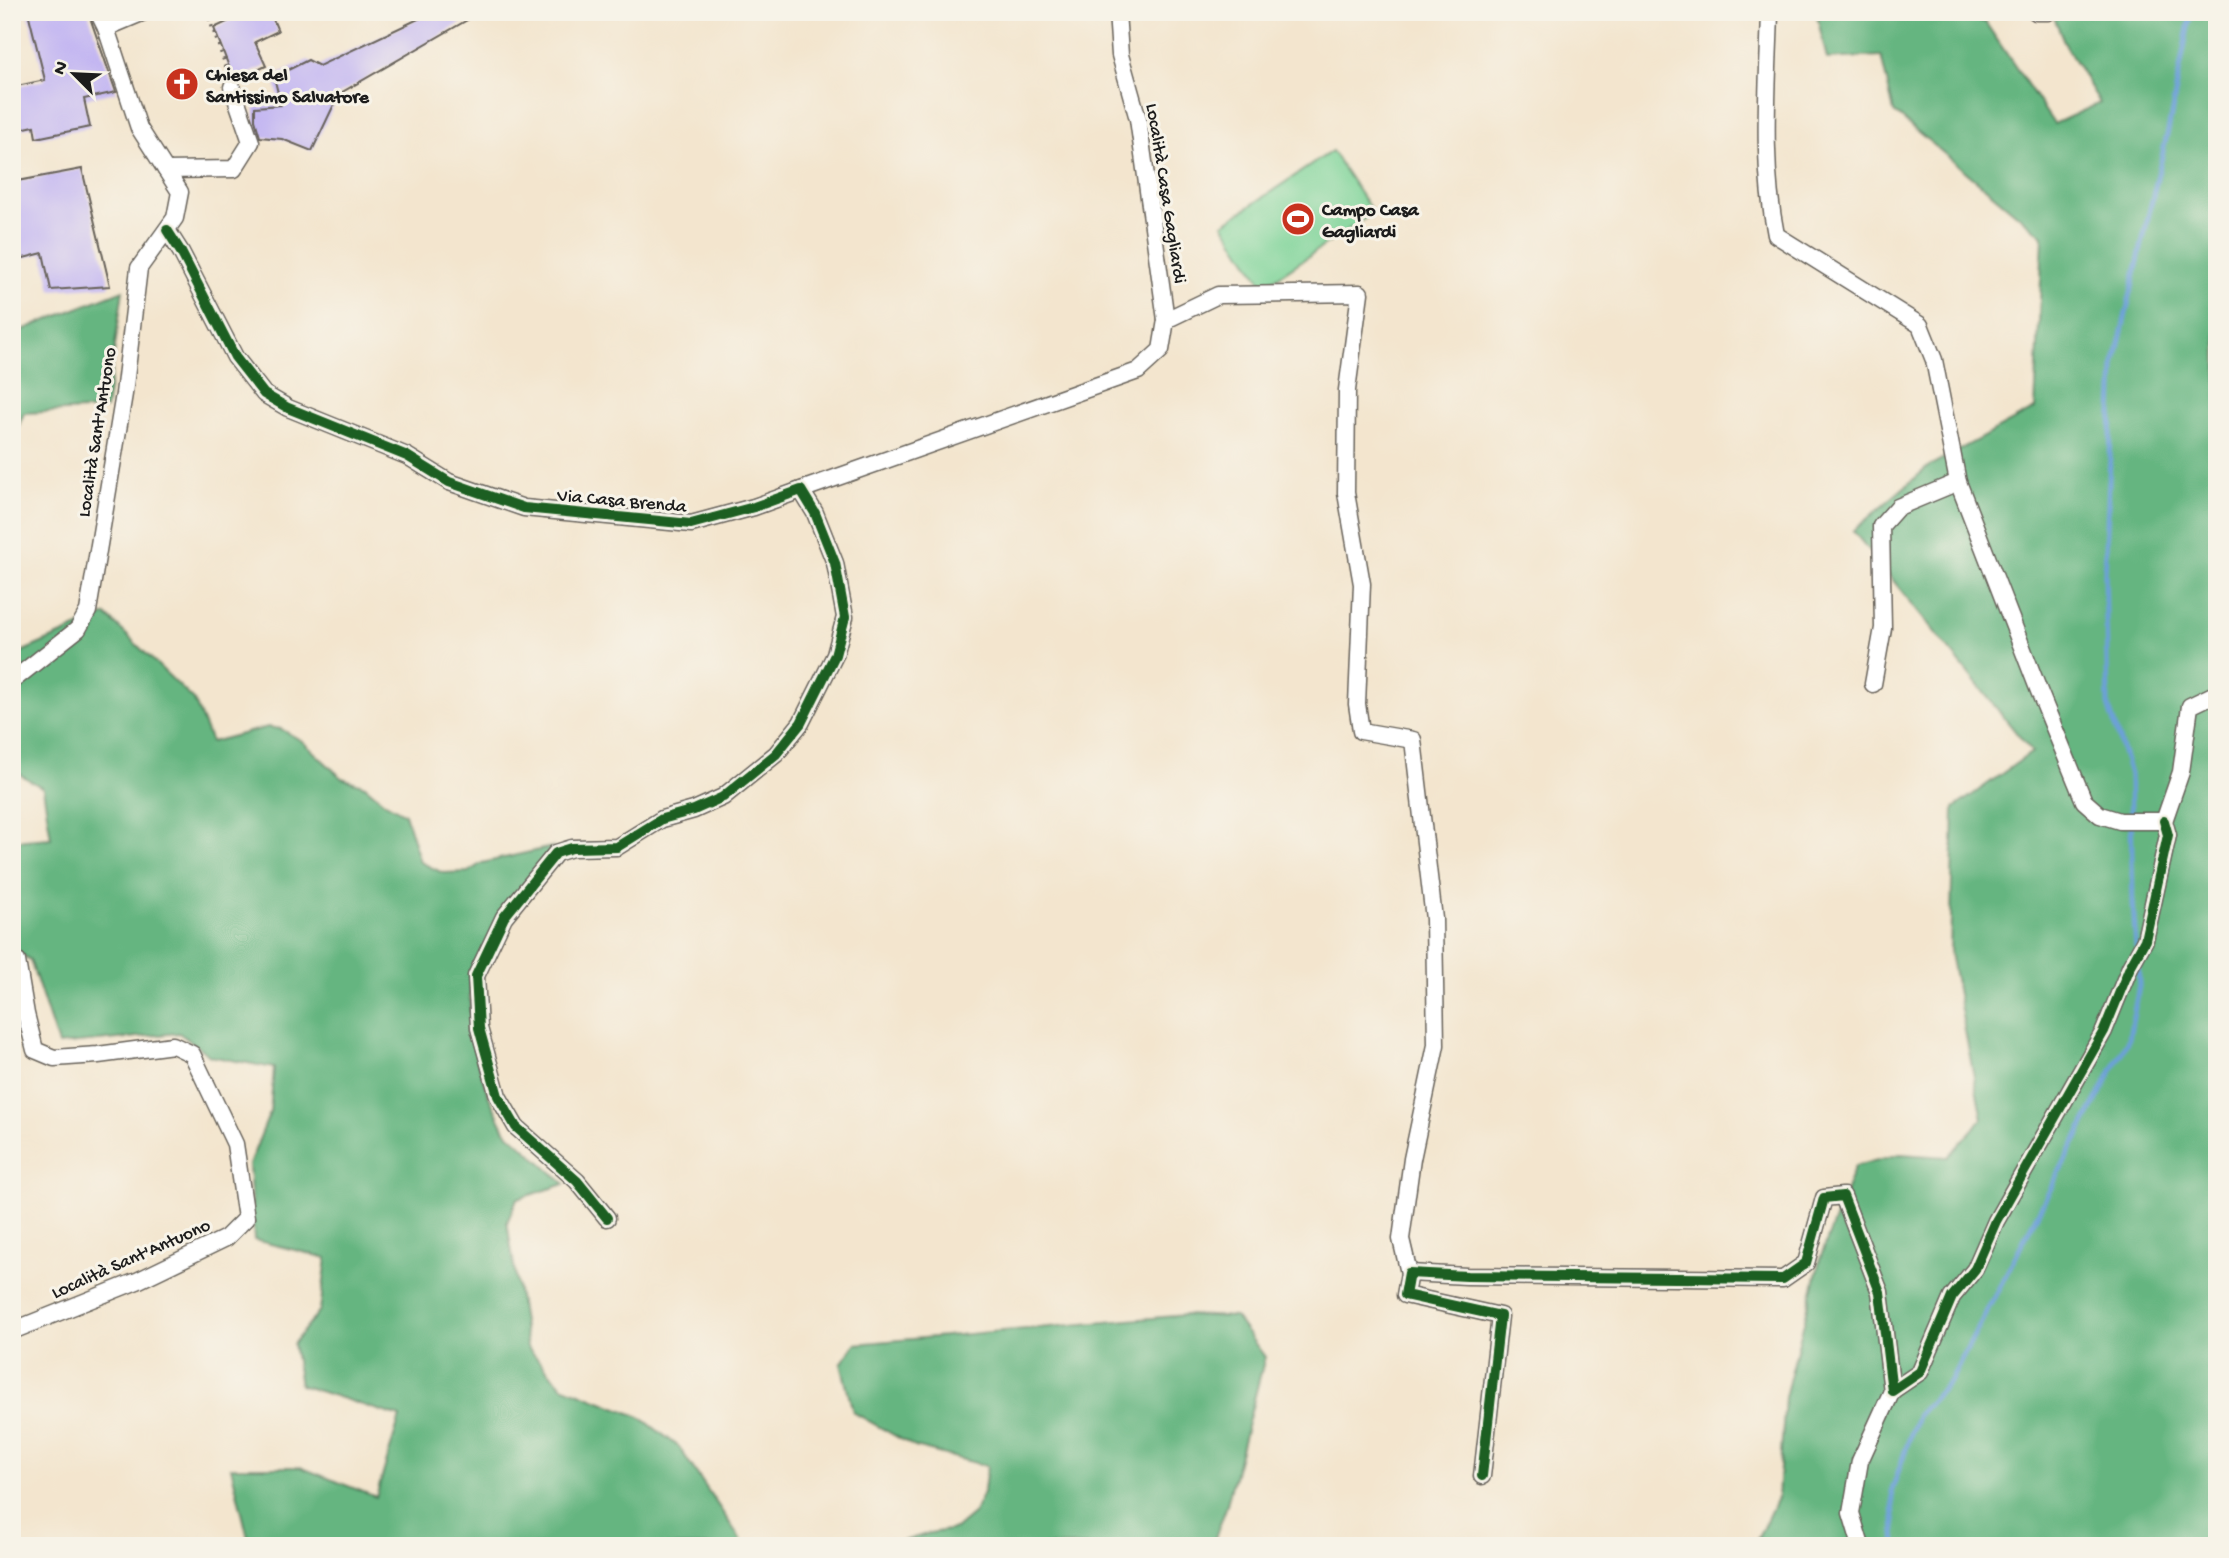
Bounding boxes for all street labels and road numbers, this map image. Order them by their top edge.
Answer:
street label: Località Casa Gagliardi [1139,102,1190,285]
street label: Località Sant'Antuono [74,346,123,519]
street label: Via Casa Brenda [555,485,689,520]
street label: Località Sant'Antuono [48,1215,215,1306]

